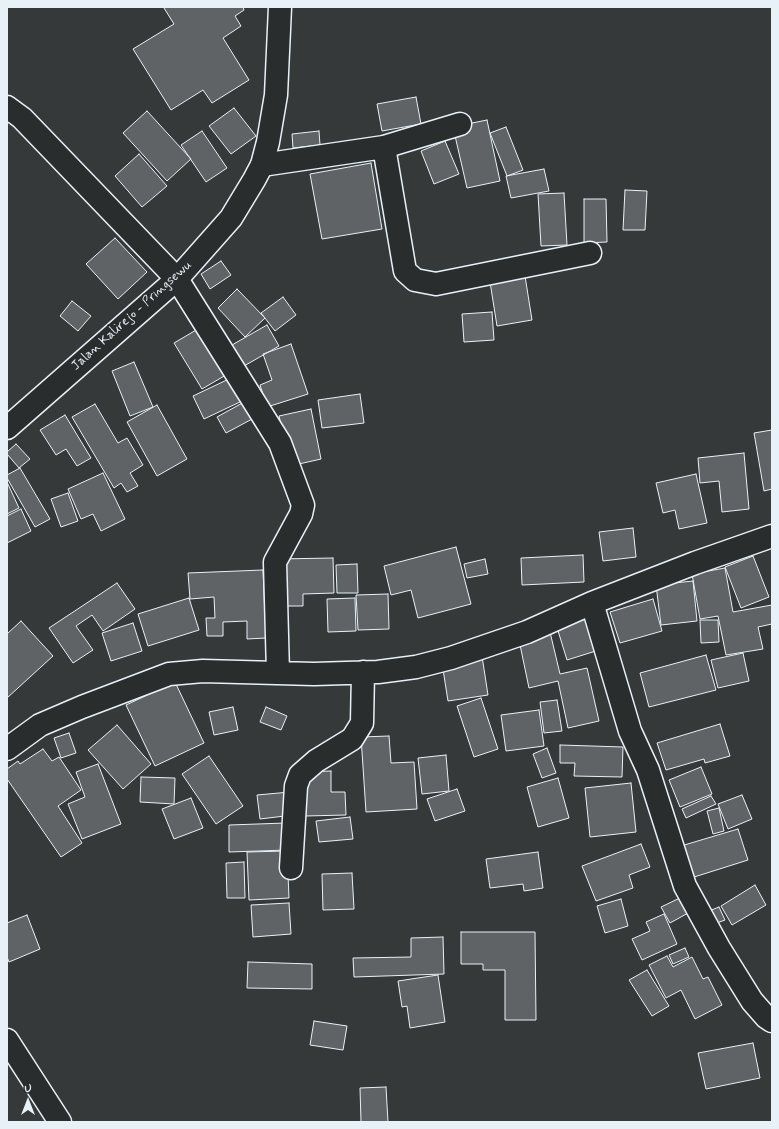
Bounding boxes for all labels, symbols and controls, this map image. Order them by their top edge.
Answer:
street label: Jalan Kalirejo - Pringsewu [69,258,195,374]
north arrow [8,1081,48,1121]
text: U [24,1082,32,1096]

